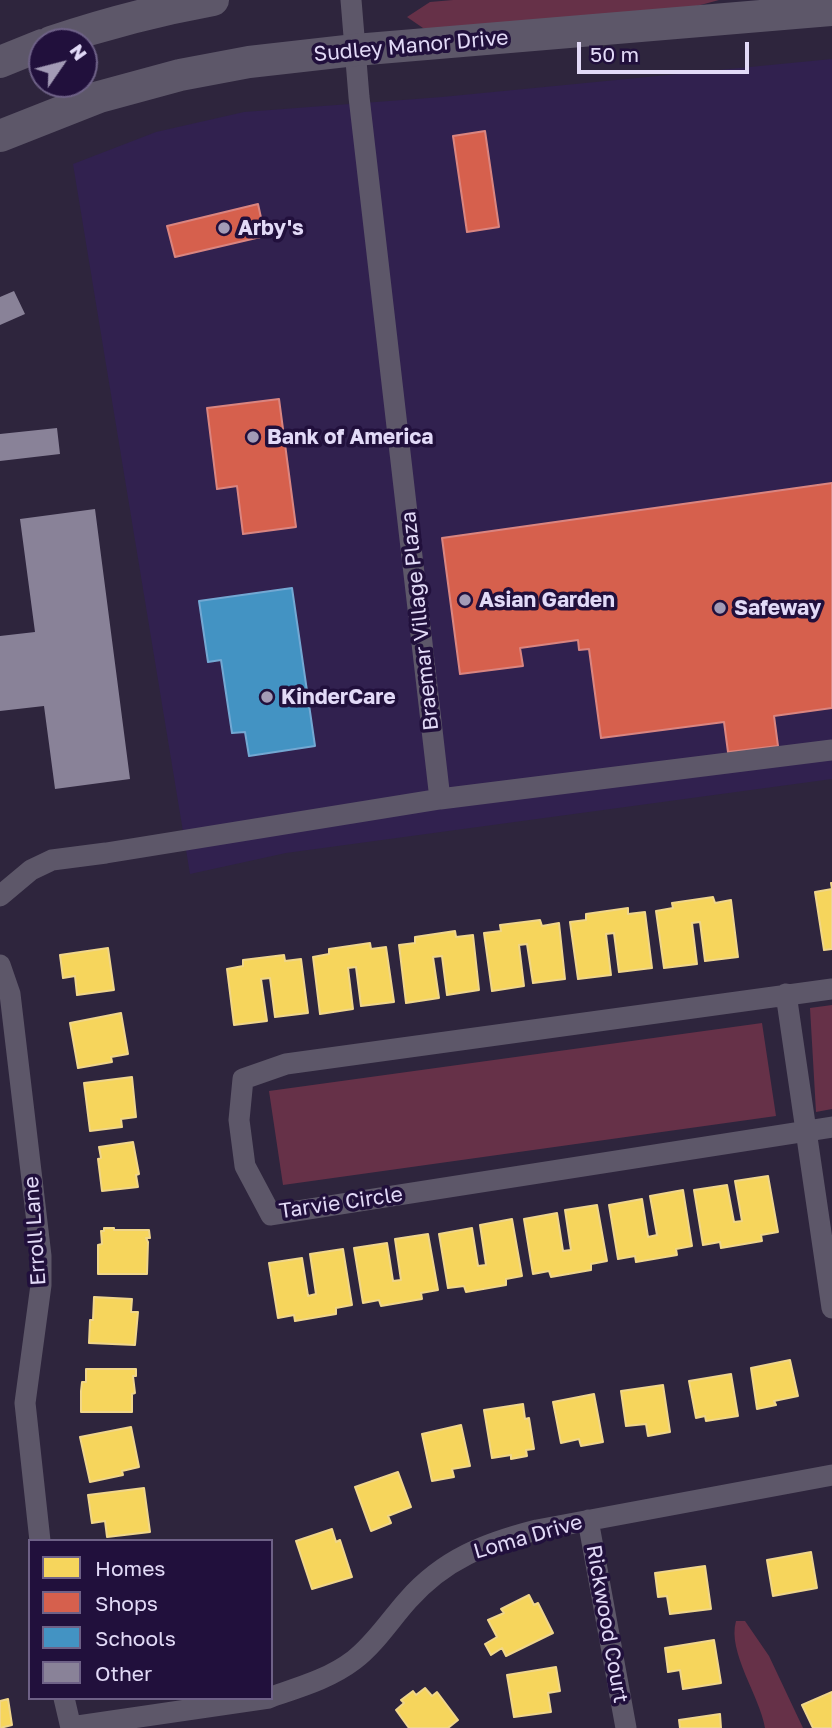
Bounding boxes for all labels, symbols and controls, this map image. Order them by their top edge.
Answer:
street label: Sudley Manor Drive [313,25,509,67]
north arrow [28,28,98,98]
scale bar [580,28,752,72]
text: N [65,39,93,64]
text: 50 m [590,41,639,67]
place label: Arby's [238,215,304,241]
marker: Arby's [216,220,232,236]
place label: Bank of America [267,424,433,450]
marker: Bank of America [245,429,261,445]
street label: Braemar Village Plaza [396,510,444,732]
place label: Asian Garden [479,587,615,613]
marker: Asian Garden [457,592,473,608]
place label: Safeway [734,595,821,621]
marker: Safeway [712,600,728,616]
place label: KinderCare [281,684,396,710]
marker: KinderCare [259,689,275,705]
street label: Erroll Lane [19,1176,51,1286]
street label: Tarvie Circle [278,1182,404,1224]
street label: Loma Drive [471,1509,585,1565]
legend [28,1539,273,1700]
street label: Rickwood Court [581,1543,633,1705]
text: Homes [95,1555,165,1581]
text: Shops [95,1590,158,1616]
text: Schools [95,1625,176,1651]
text: Other [95,1660,152,1686]

